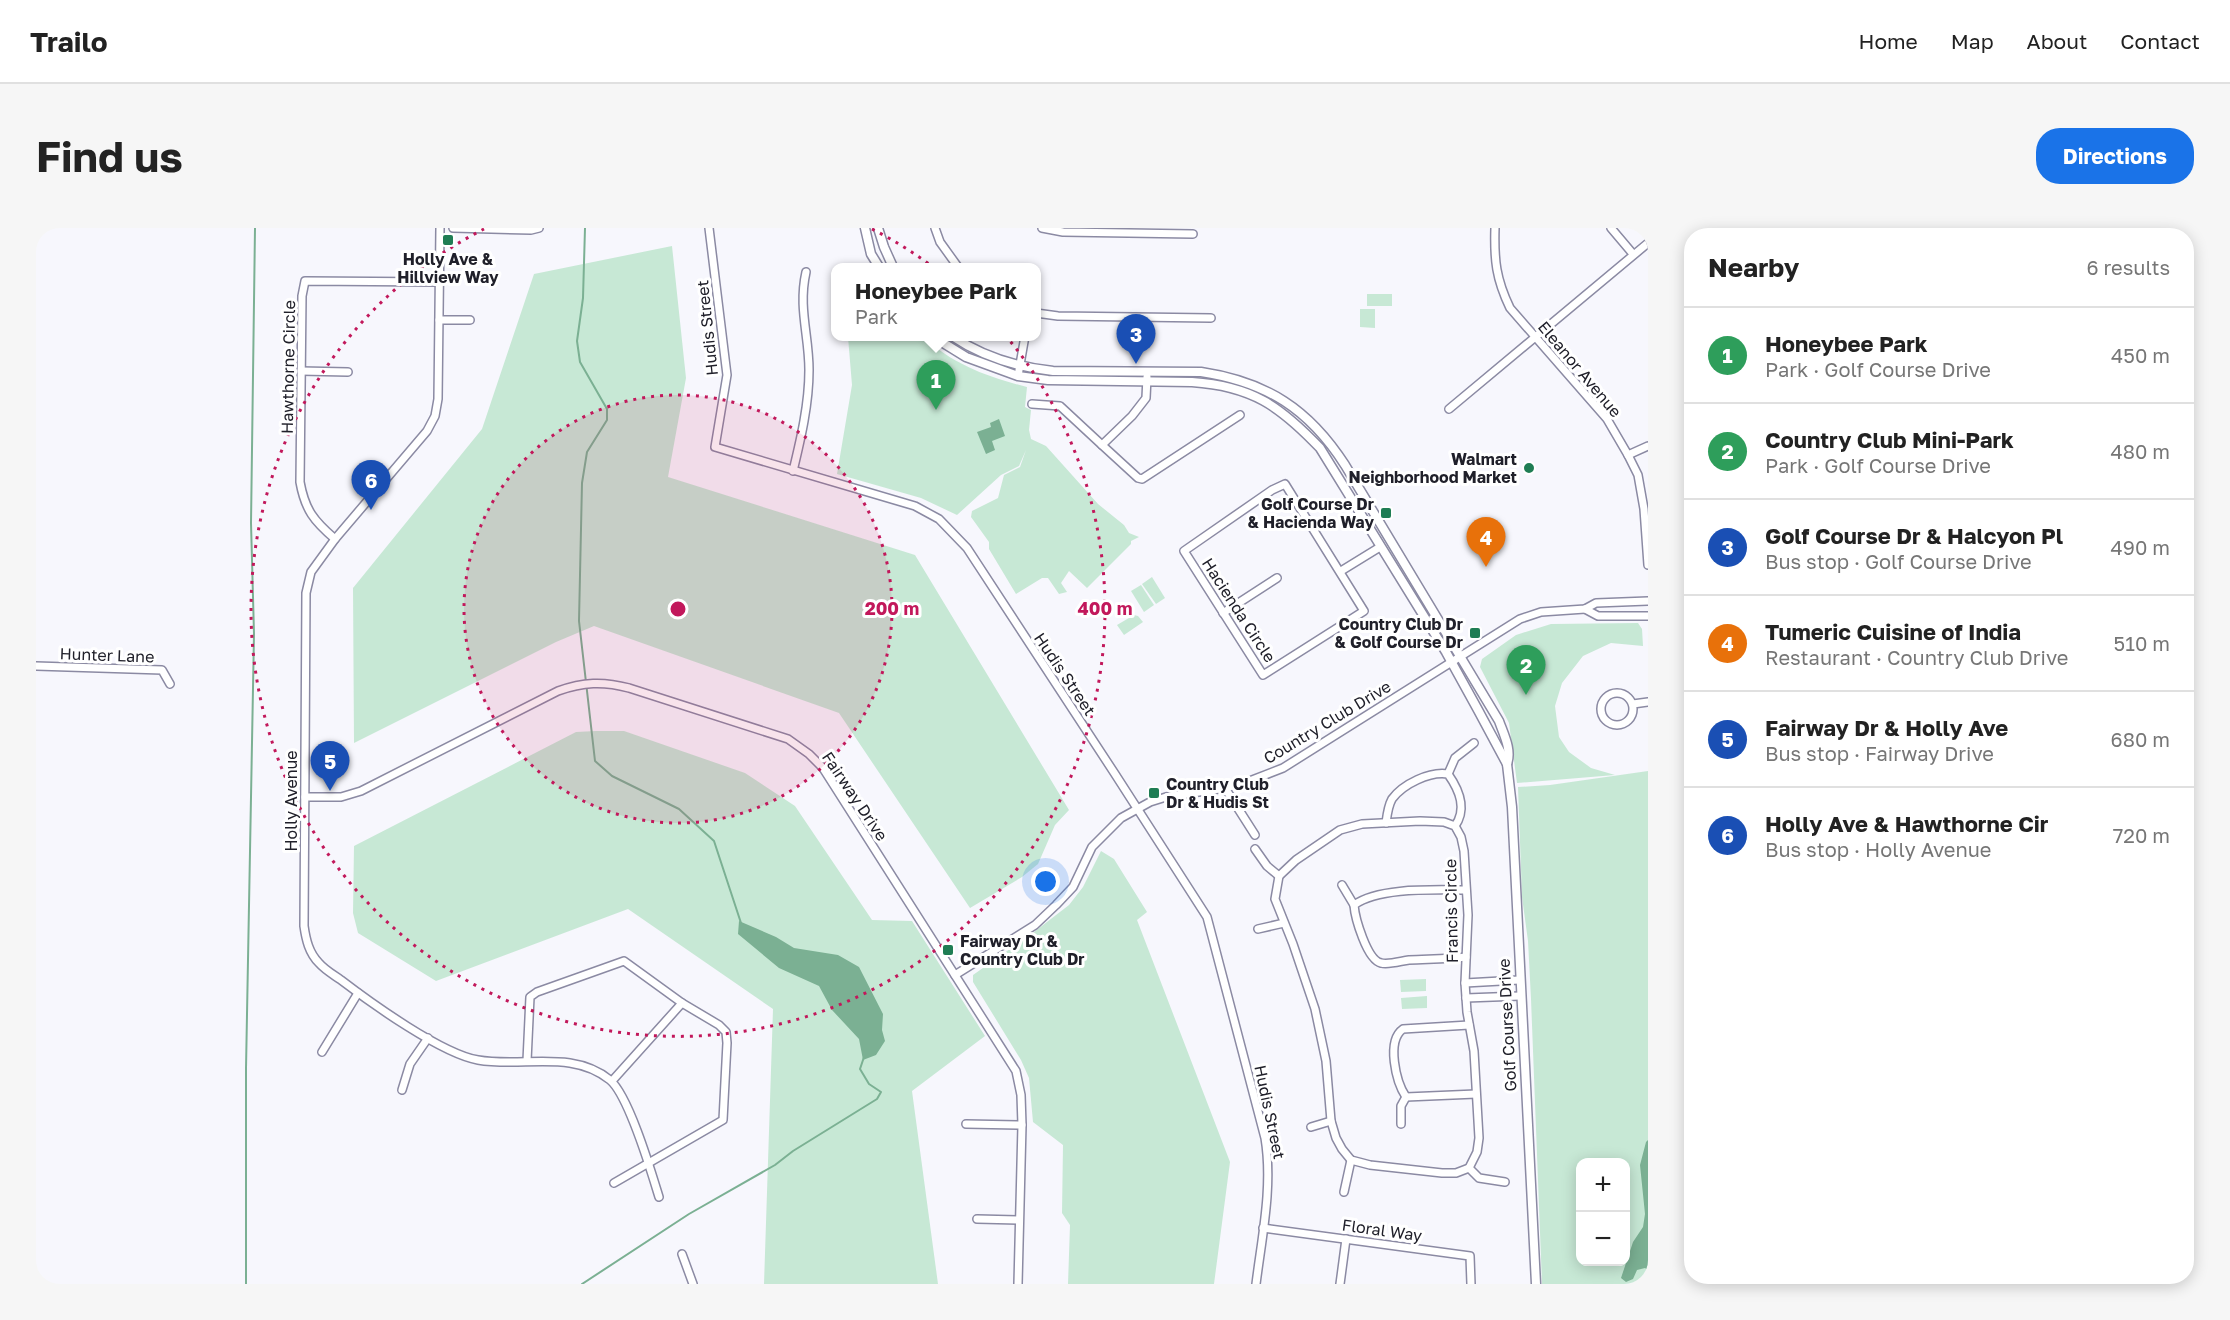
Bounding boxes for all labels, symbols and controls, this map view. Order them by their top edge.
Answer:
text: Trailo [30,25,108,58]
text: Home [1858,28,1918,54]
text: Map [1951,28,1994,54]
text: About [2027,28,2087,54]
text: Contact [2120,28,2200,54]
button: Directions [2036,128,2194,184]
text: Find us [36,131,183,181]
marker: Holly Ave & Hillview Way [441,233,455,247]
place label: Holly Ave & Hillview Way [397,249,499,287]
text: Nearby [1708,252,1799,283]
text: 6 results [2086,255,2170,279]
popup [831,263,1041,341]
text: Honeybee Park [855,277,1017,304]
street label: Hudis Street [692,279,722,377]
street label: Hawthorne Circle [277,300,299,434]
text: Park [855,304,898,328]
pin: 3 [1116,314,1156,364]
street label: Eleanor Avenue [1534,317,1626,421]
text: Honeybee Park [1765,330,1927,357]
text: 1 [1722,343,1733,367]
text: 450 m [2111,343,2170,367]
text: Park · Golf Course Drive [1765,357,1991,381]
pin: 1 [916,360,956,410]
text: Country Club Mini-Park [1765,426,2014,453]
text: 2 [1721,439,1734,463]
text: 480 m [2111,439,2170,463]
place label: Walmart Neighborhood Market [1349,449,1517,487]
text: Park · Golf Course Drive [1765,453,1991,477]
pin: 6 [352,460,390,510]
marker: Walmart Neighborhood Market [1522,461,1536,475]
place label: Golf Course Dr & Hacienda Way [1248,494,1374,532]
marker: Golf Course Dr & Hacienda Way [1379,506,1393,520]
pin: 4 [1466,518,1506,567]
text: Golf Course Dr & Halcyon Pl [1765,522,2063,549]
text: 3 [1721,535,1734,559]
text: 490 m [2111,535,2170,559]
text: Bus stop · Golf Course Drive [1765,549,2032,573]
street label: Hacienda Circle [1198,554,1280,666]
text: 200 m [865,597,919,619]
text: 400 m [1078,597,1132,619]
centre of rings [668,599,688,619]
place label: Country Club Dr & Golf Course Dr [1335,614,1463,652]
text: Tumeric Cuisine of India [1765,618,2021,645]
marker: Country Club Dr & Golf Course Dr [1468,626,1482,640]
street label: Hudis Street [1030,629,1100,719]
text: 4 [1721,631,1734,655]
text: 510 m [2114,631,2170,655]
street label: Hunter Lane [59,643,155,667]
text: Restaurant · Country Club Drive [1765,645,2068,669]
pin: 2 [1506,646,1546,695]
street label: Country Club Drive [1260,676,1394,768]
text: Fairway Dr & Holly Ave [1765,714,2008,741]
text: 5 [1721,727,1734,751]
text: 680 m [2111,727,2170,751]
text: Bus stop · Fairway Drive [1765,741,1994,765]
pin: 5 [310,742,350,791]
street label: Fairway Drive [818,748,892,844]
street label: Holly Avenue [281,750,301,852]
place label: Country Club Dr & Hudis St [1166,774,1269,812]
marker: Country Club Dr & Hudis St [1147,786,1161,800]
text: Holly Ave & Hawthorne Cir [1765,810,2048,837]
text: 6 [1721,823,1734,847]
text: 720 m [2113,823,2170,847]
text: Bus stop · Holly Avenue [1765,837,1991,861]
street label: Francis Circle [1440,859,1462,963]
your location [1031,867,1060,896]
place label: Fairway Dr & Country Club Dr [960,931,1085,969]
marker: Fairway Dr & Country Club Dr [941,943,955,957]
street label: Golf Course Drive [1494,958,1520,1092]
street label: Hudis Street [1250,1063,1290,1161]
map controls [1576,1158,1630,1266]
button: + [1576,1158,1630,1212]
button: − [1576,1212,1630,1266]
street label: Floral Way [1341,1214,1423,1246]

